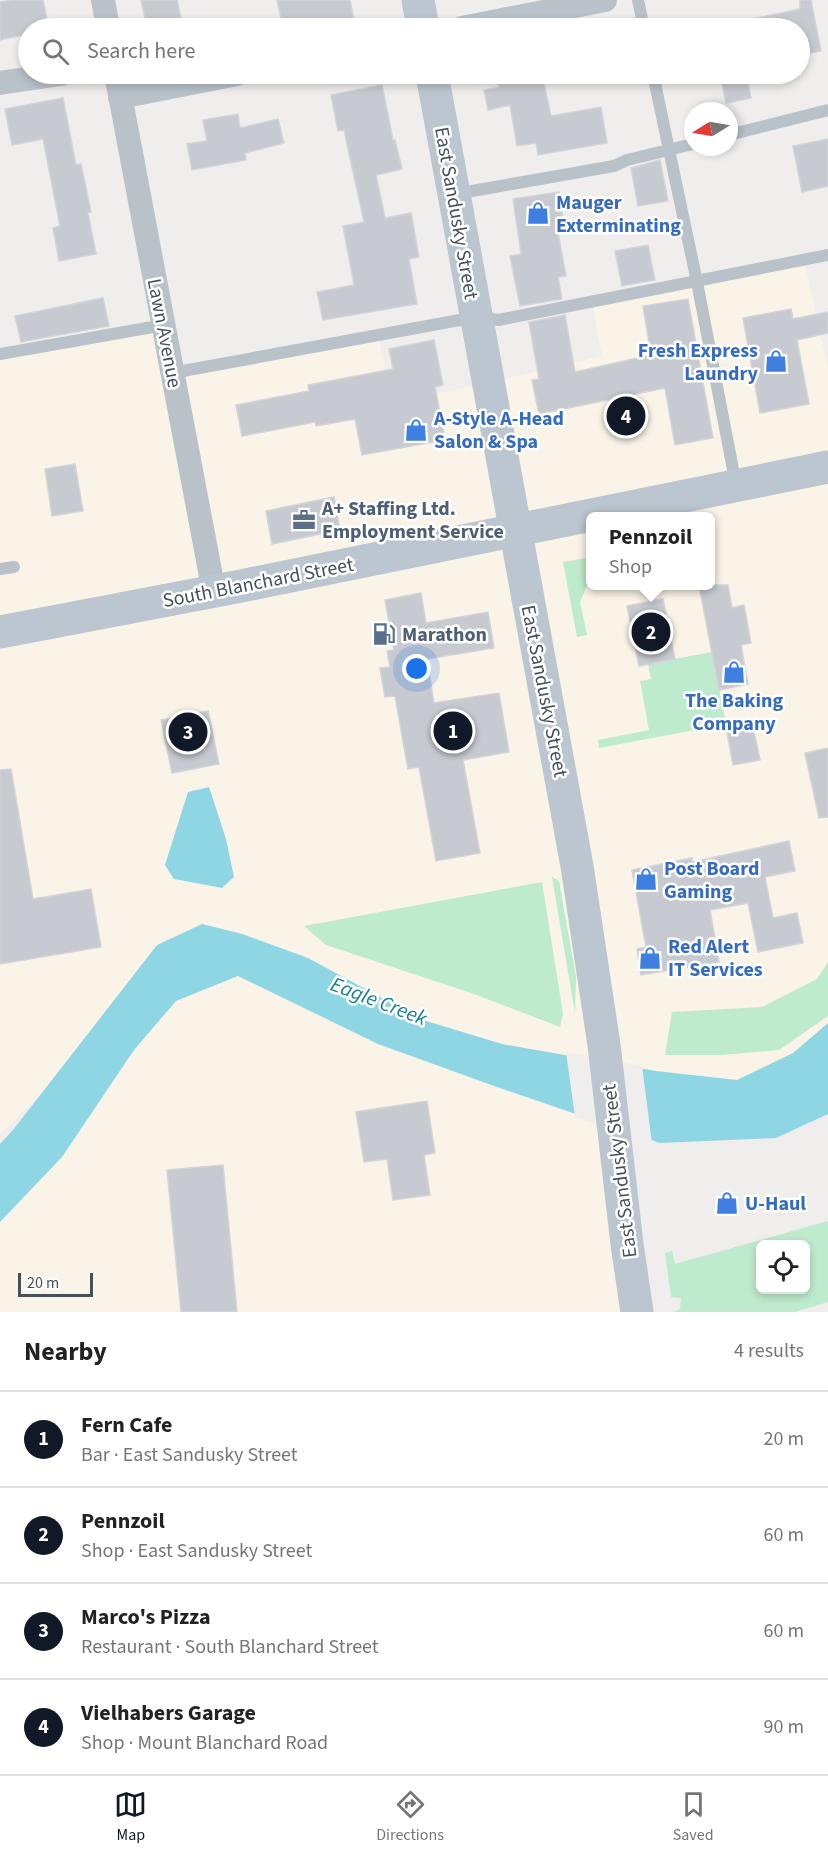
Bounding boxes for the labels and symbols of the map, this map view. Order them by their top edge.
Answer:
north arrow [684,102,738,156]
street label: East Sandusky Street [427,125,485,302]
place label: Mauger Exterminating [556,189,681,240]
shop icon: Mauger Exterminating [525,200,551,226]
street label: Lawn Avenue [140,276,188,390]
place label: Fresh Express Laundry [638,337,759,388]
shop icon: Fresh Express Laundry [763,348,789,374]
pin: 4 [606,394,646,438]
place label: A-Style A-Head Salon & Spa [433,405,564,456]
shop icon: A-Style A-Head Salon & Spa [403,417,429,443]
place label: A+ Staffing Ltd. Employment Service [321,495,504,546]
office icon: A+ Staffing Ltd. Employment Service [291,507,317,533]
street label: South Blanchard Street [160,551,356,615]
street label: East Sandusky Street [514,603,574,780]
pin: 2 [632,610,670,654]
fuel station icon: Marathon [371,621,397,647]
place label: Marathon [402,621,487,649]
your location [402,654,431,683]
shop icon: The Baking Company [721,659,747,685]
place label: The Baking Company [685,687,783,738]
pin: 1 [434,708,472,754]
pin: 3 [168,710,207,754]
place label: Post Board Gaming [664,855,759,906]
shop icon: Post Board Gaming [633,866,659,892]
place label: Red Alert IT Services [668,933,763,984]
shop icon: Red Alert IT Services [637,945,663,971]
water label: Eagle Creek [326,969,433,1033]
street label: East Sandusky Street [595,1082,645,1259]
shop icon: U-Haul [714,1190,740,1216]
place label: U-Haul [745,1190,806,1218]
scale bar [18,1270,93,1298]

